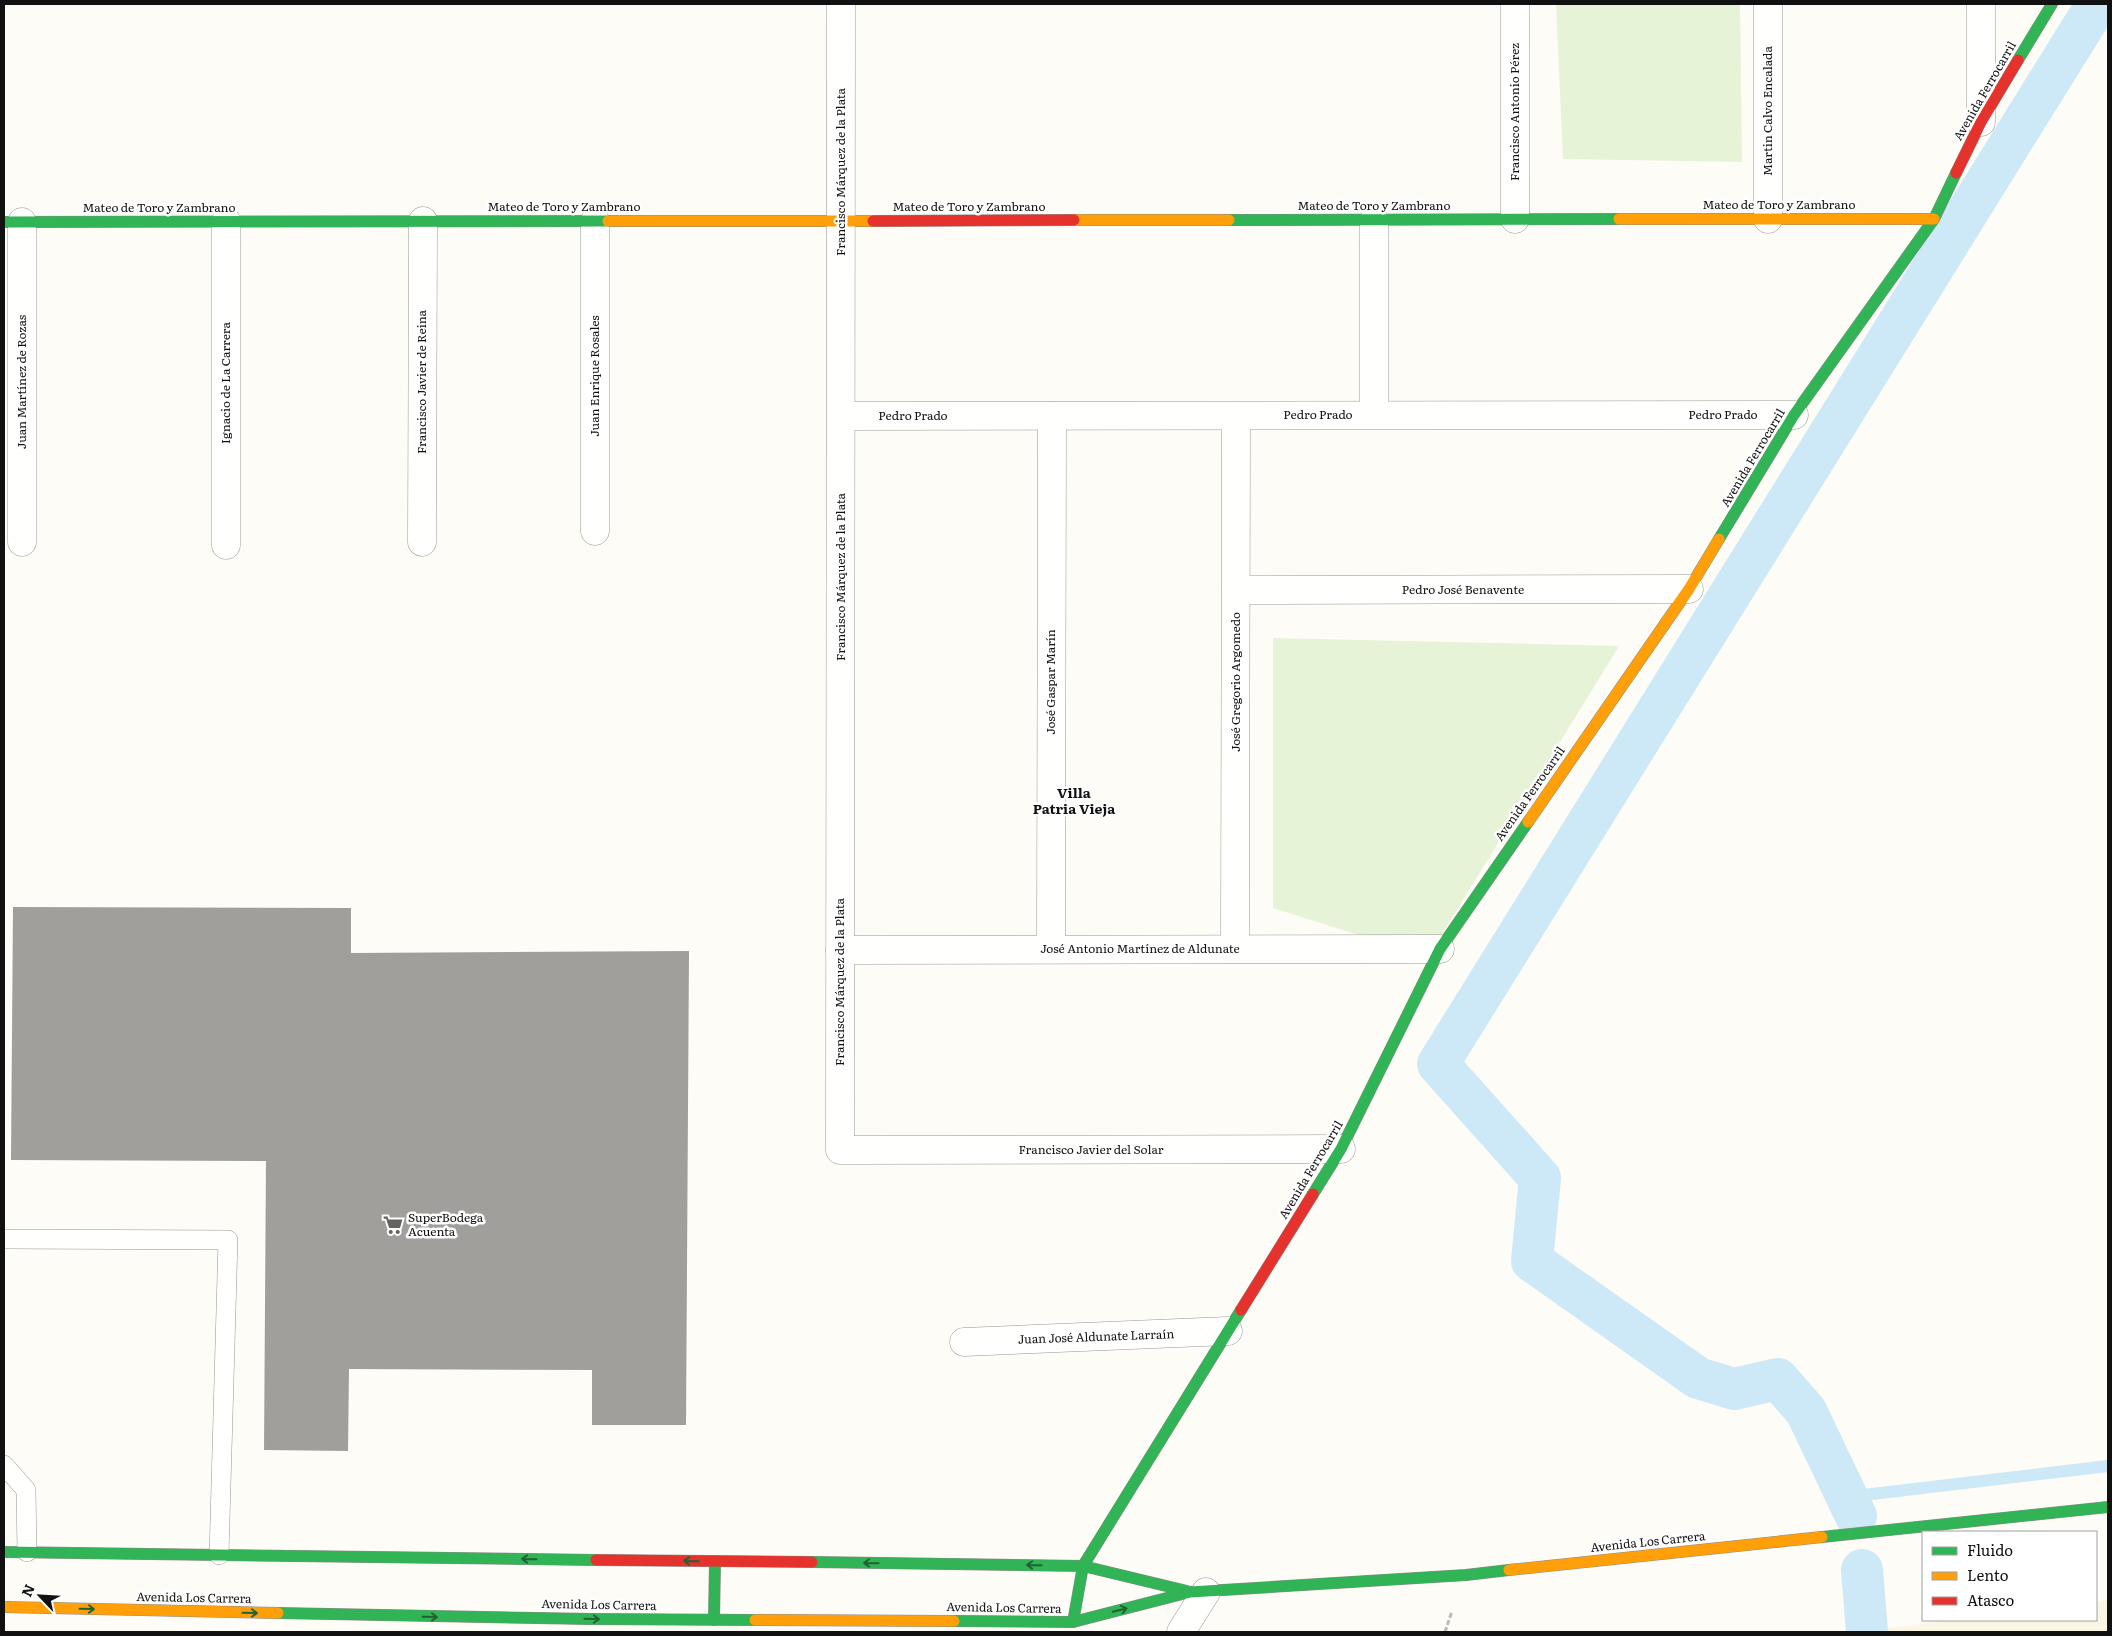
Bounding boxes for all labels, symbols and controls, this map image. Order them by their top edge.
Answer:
street label: Avenida Ferrocarril [1948,38,2020,143]
street label: Francisco Antonio Pérez [1505,43,1523,181]
street label: Martin Calvo Encalada [1758,46,1776,176]
street label: Francisco Márquez de la Plata [831,88,849,256]
street label: Mateo de Toro y Zambrano [1702,195,1856,213]
street label: Mateo de Toro y Zambrano [1297,196,1451,214]
street label: Mateo de Toro y Zambrano [487,197,641,215]
street label: Mateo de Toro y Zambrano [892,197,1046,215]
street label: Mateo de Toro y Zambrano [82,198,236,216]
street label: Francisco Javier de Reina [412,309,430,454]
street label: Juan Martínez de Rozas [12,314,30,449]
street label: Juan Enrique Rosales [585,315,603,437]
street label: Ignacio de La Carrera [216,322,234,444]
street label: Pedro Prado [1283,405,1353,423]
street label: Pedro Prado [1688,405,1758,423]
street label: Avenida Ferrocarril [1716,405,1789,510]
street label: Pedro Prado [878,406,948,424]
street label: Francisco Márquez de la Plata [831,493,849,661]
street label: Pedro José Benavente [1402,580,1524,598]
street label: José Gregorio Argomedo [1226,612,1244,752]
street label: José Gaspar Marín [1041,629,1059,735]
street label: Avenida Ferrocarril [1490,742,1569,844]
district label: Villa Patria Vieja [1033,782,1116,818]
street label: Francisco Márquez de la Plata [830,898,848,1066]
street label: José Antonio Martínez de Aldunate [1040,939,1240,957]
street label: Avenida Ferrocarril [1274,1117,1347,1222]
street label: Francisco Javier del Solar [1018,1140,1164,1158]
place label: SuperBodega Acuenta [408,1208,484,1240]
supermarket icon: SuperBodega Acuenta [382,1214,404,1236]
street label: Juan José Aldunate Larraín [1017,1324,1175,1348]
street label: Avenida Los Carrera [1590,1526,1707,1556]
legend [1922,1531,2097,1621]
text: Fluido [1967,1538,2013,1561]
one-way arrow [521,1554,538,1564]
one-way arrow [684,1556,700,1566]
one-way arrow [864,1558,880,1568]
one-way arrow [1026,1560,1042,1570]
text: Lento [1967,1563,2009,1586]
north arrow [15,1571,65,1621]
text: N [16,1580,39,1600]
street label: Avenida Los Carrera [136,1587,252,1607]
text: Atasco [1967,1588,2014,1611]
street label: Avenida Los Carrera [541,1594,657,1614]
street label: Avenida Los Carrera [946,1597,1062,1617]
one-way arrow [79,1604,95,1614]
one-way arrow [1111,1605,1127,1614]
one-way arrow [242,1608,258,1618]
one-way arrow [422,1612,438,1621]
one-way arrow [584,1614,600,1624]

